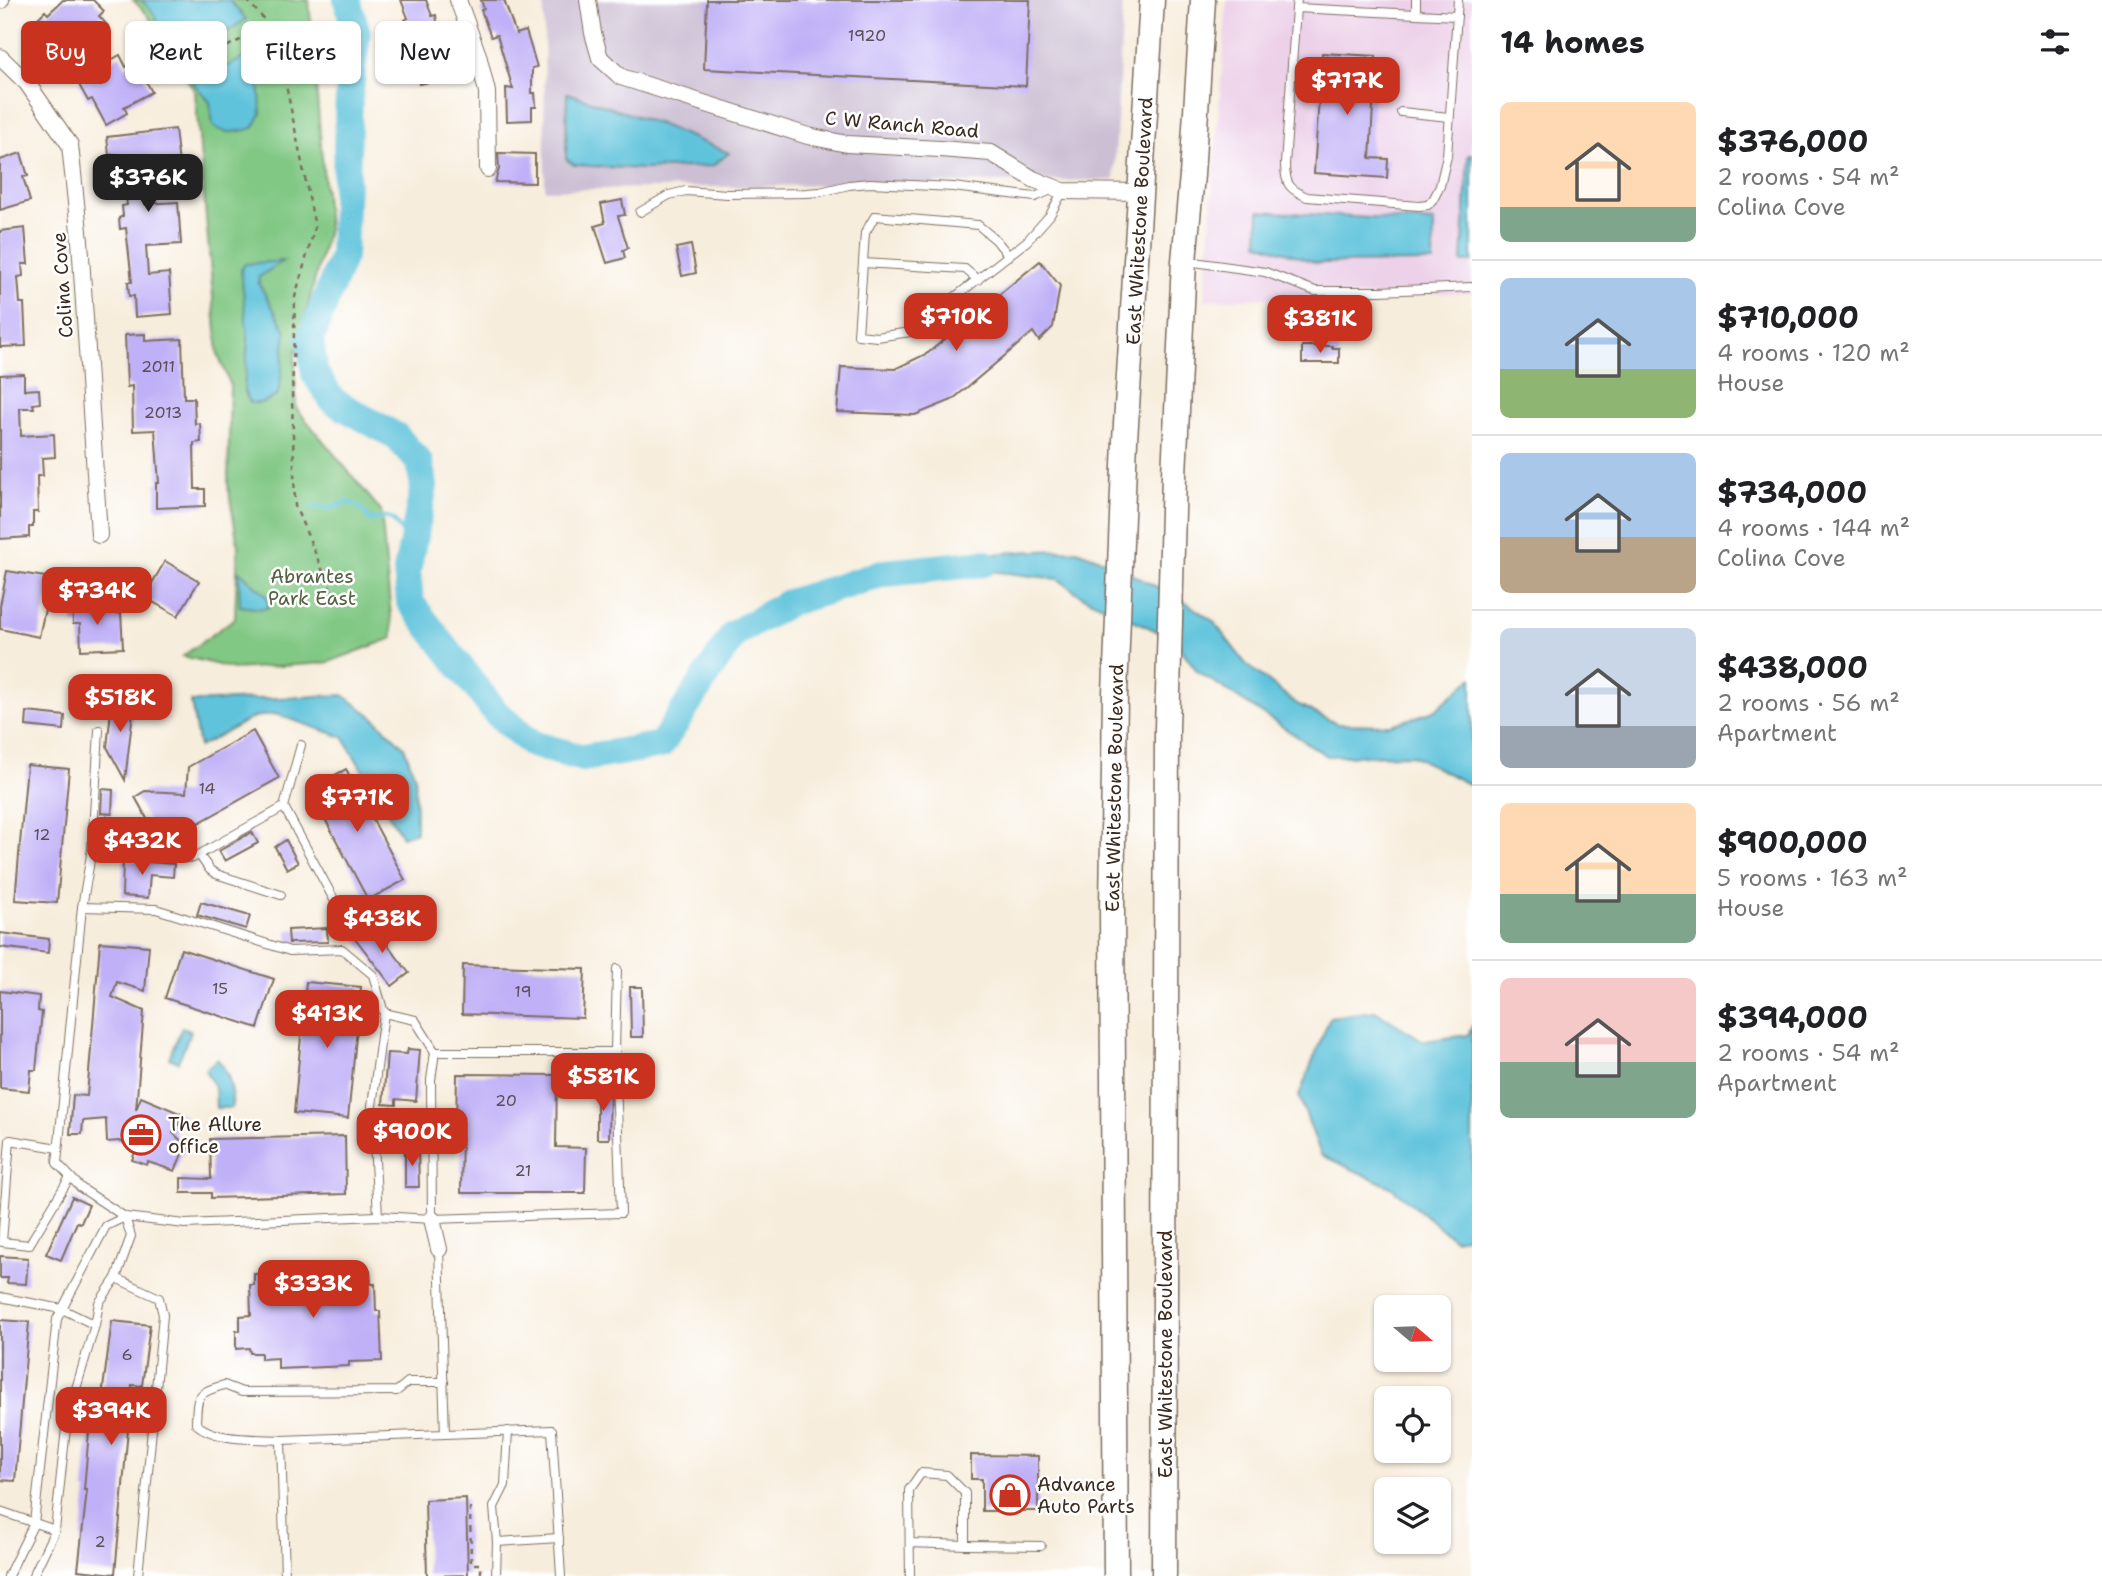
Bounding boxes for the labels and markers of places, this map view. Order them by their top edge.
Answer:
pin: $717K [1298,58,1396,117]
pin: $376K [99,154,197,214]
pin: $710K [907,294,1005,353]
pin: $381K [1271,296,1369,355]
pin: $734K [48,568,146,627]
pin: $518K [71,674,169,734]
pin: $771K [308,774,406,834]
pin: $432K [93,818,191,877]
pin: $438K [333,895,431,955]
pin: $413K [278,990,376,1050]
pin: $581K [554,1054,652,1113]
pin: $900K [363,1108,461,1168]
place label: The Allure office [168,1112,262,1159]
office icon: The Allure office [120,1114,162,1156]
pin: $333K [264,1260,362,1320]
pin: $394K [62,1388,160,1447]
place label: Advance Auto Parts [1037,1472,1135,1519]
shop icon: Advance Auto Parts [989,1474,1031,1516]

